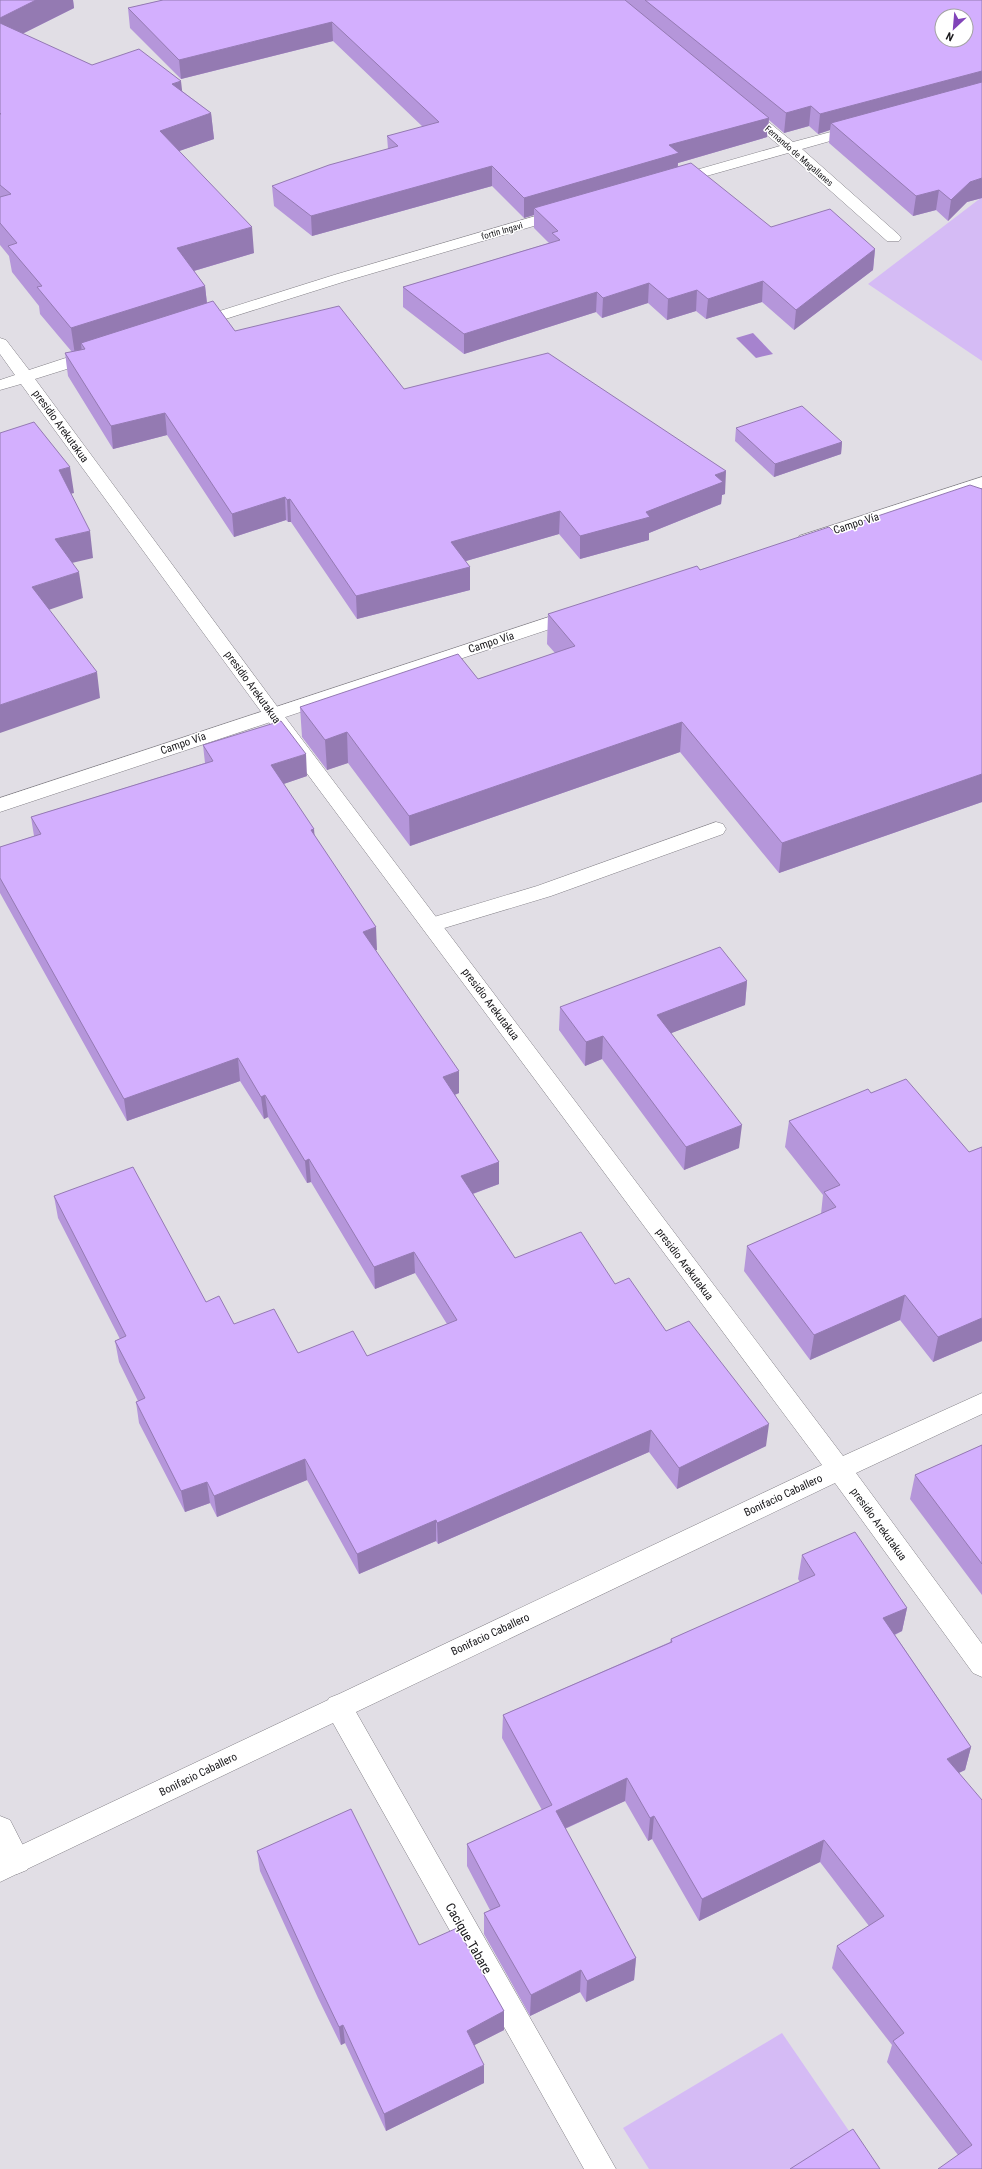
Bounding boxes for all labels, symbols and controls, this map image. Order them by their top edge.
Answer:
north arrow [934,8,974,48]
text: N [944,29,956,44]
street label: Fernando de Magallanes [763,124,835,188]
street label: fortin Ingavi [480,220,524,242]
street label: presidio Arekutakua [30,387,91,465]
street label: Campo Vía [832,510,881,537]
street label: Campo Vía [467,629,516,656]
street label: presidio Arekutakua [222,648,283,726]
street label: Campo Vía [159,730,208,757]
street label: presidio Arekutakua [459,966,522,1043]
street label: presidio Arekutakua [653,1226,716,1303]
street label: Bonifacio Caballero [742,1471,825,1519]
street label: presidio Arekutakua [848,1485,909,1563]
street label: Bonifacio Caballero [449,1610,532,1658]
street label: Bonifacio Caballero [157,1750,240,1799]
street label: Cacique Tabare [442,1900,495,1976]

